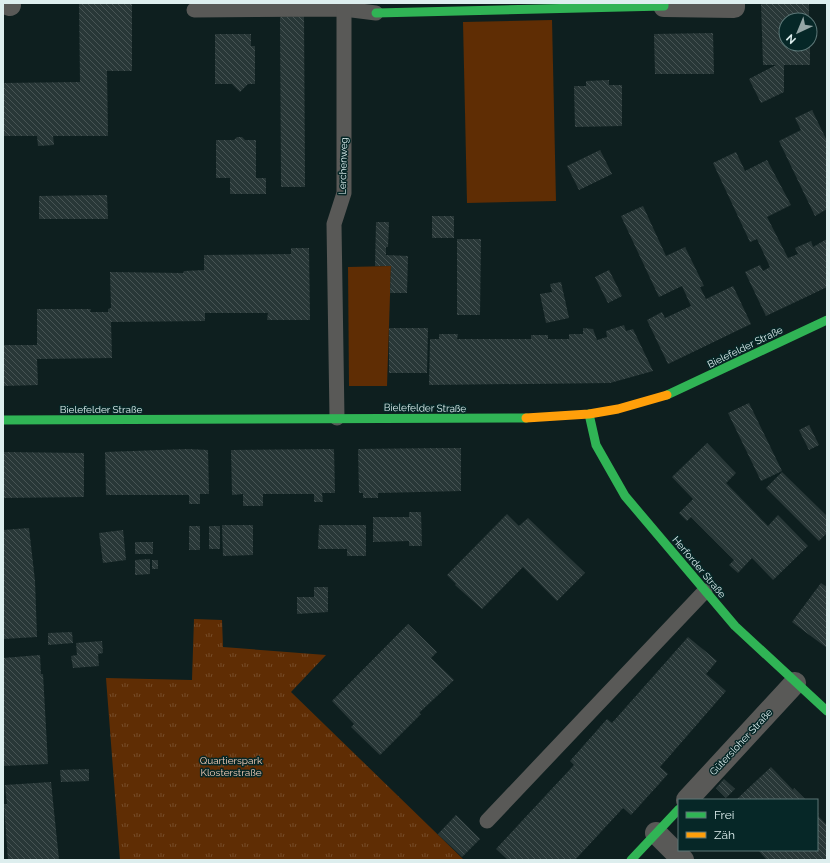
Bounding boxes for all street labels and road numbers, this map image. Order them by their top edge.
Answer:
street label: Lerchenweg [336,137,350,195]
street label: Bielefelder Straße [705,324,785,370]
street label: Bielefelder Straße [384,402,466,414]
street label: Bielefelder Straße [60,404,142,415]
street label: Herforder Straße [670,534,728,600]
street label: Gütersloher Straße [708,707,775,777]

